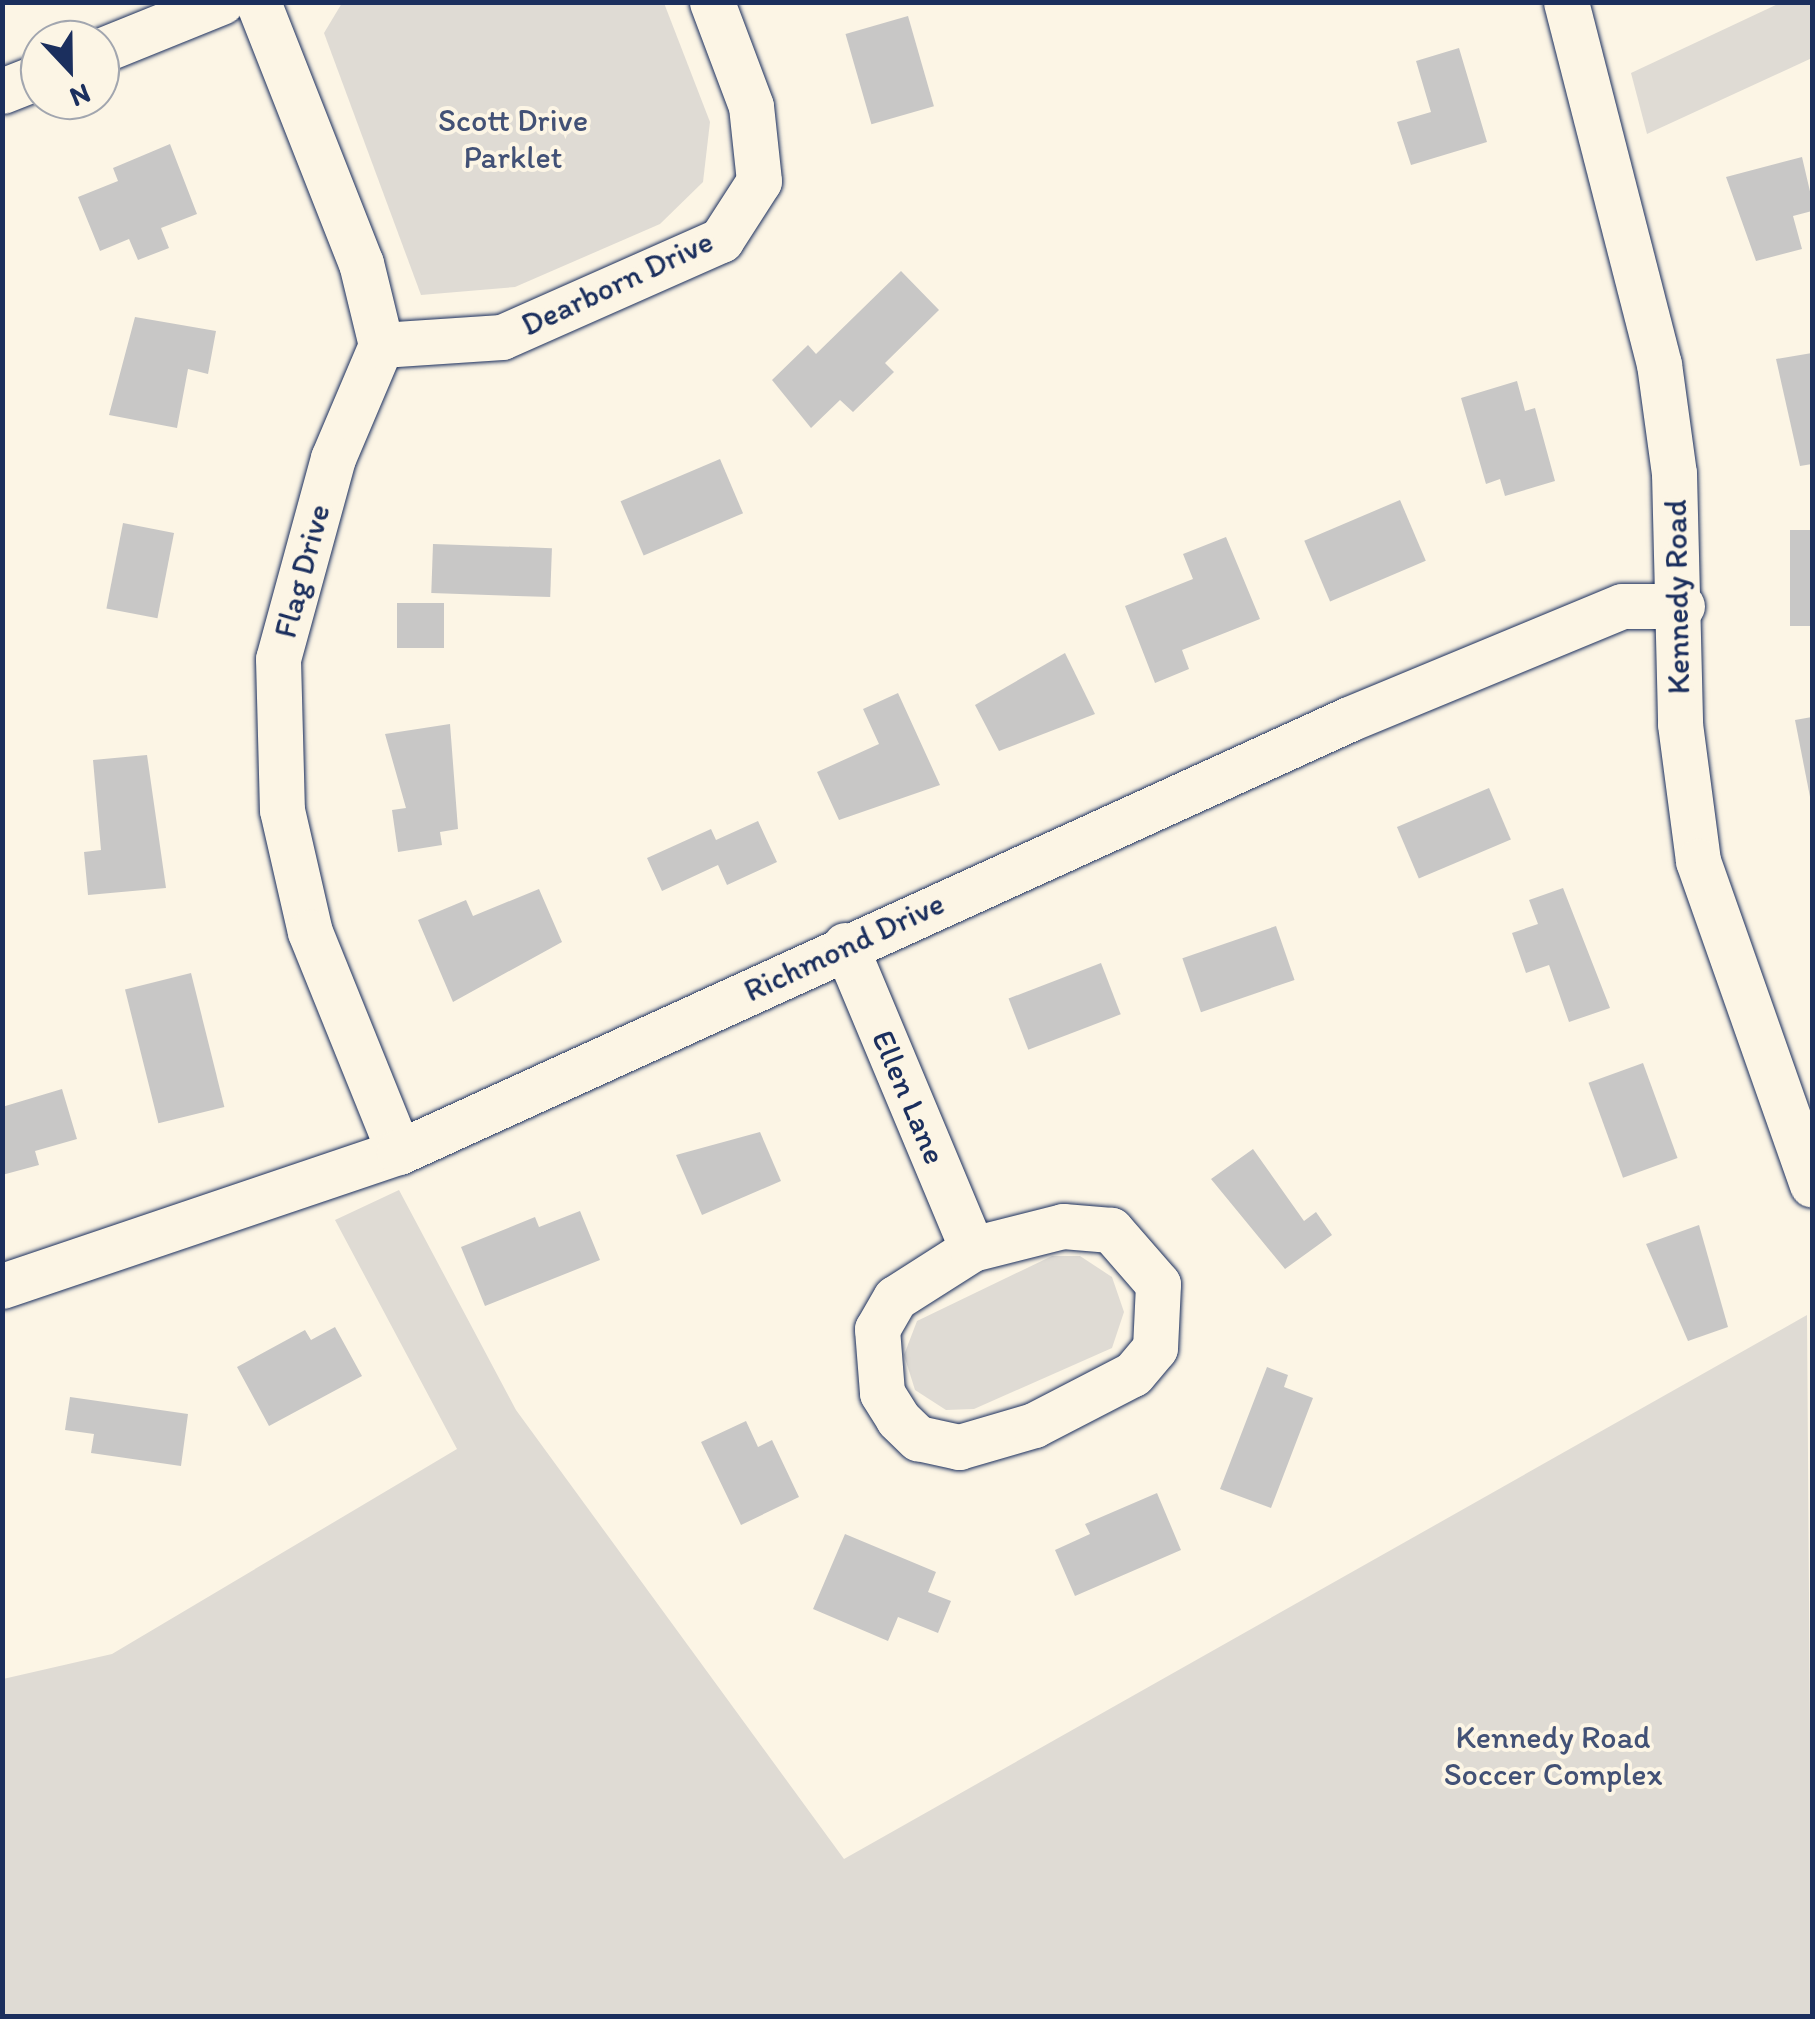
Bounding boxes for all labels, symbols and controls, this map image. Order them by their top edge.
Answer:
north arrow [20,20,120,120]
text: N [65,77,96,115]
park label: Scott Drive Parklet [437,102,589,177]
street label: Dearborn Drive [515,222,719,344]
street label: Kennedy Road [1656,499,1698,695]
street label: Flag Drive [266,500,338,642]
street label: Richmond Drive [738,884,950,1010]
street label: Ellen Lane [863,1024,955,1170]
park label: Kennedy Road Soccer Complex [1444,1719,1662,1794]

